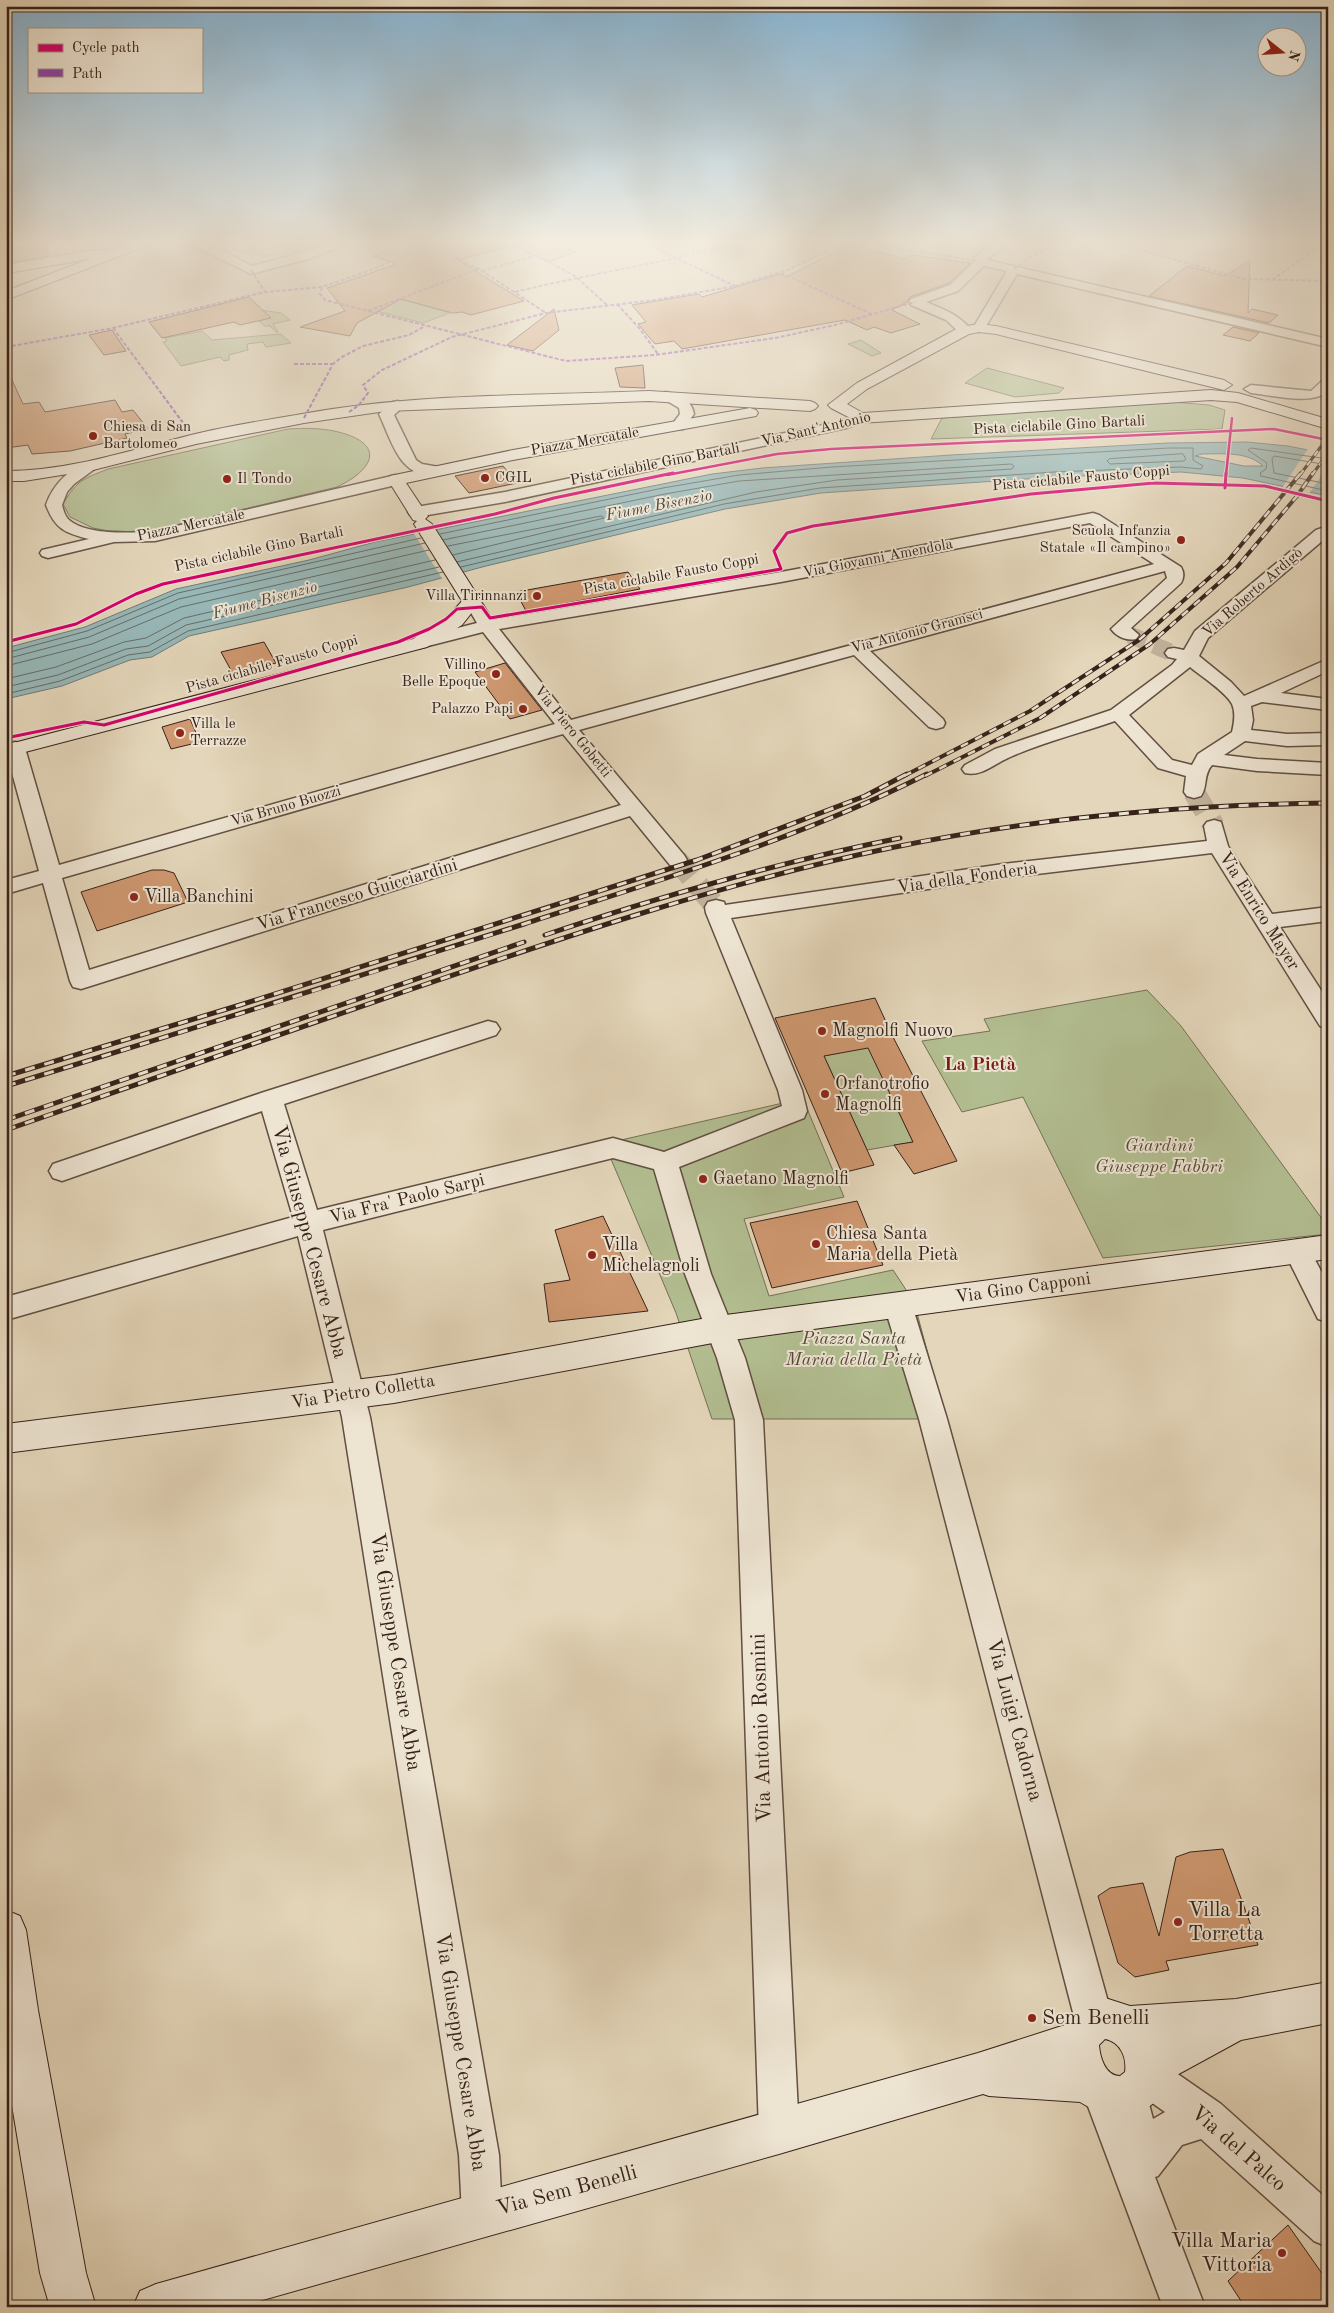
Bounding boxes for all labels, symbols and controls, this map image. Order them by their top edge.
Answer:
legend [28,28,202,92]
north arrow [1256,28,1306,78]
text: Cycle path [72,41,140,56]
text: N [1285,48,1302,63]
text: Path [72,67,102,82]
street label: Via Sant'Antonio [760,410,872,450]
street label: Pista ciclabile Gino Bartali [973,414,1145,438]
place label: Chiesa di San Bartolomeo [103,420,191,452]
street label: Piazza Mercatale [530,425,640,459]
marker: Chiesa di San Bartolomeo [87,430,99,442]
street label: Pista ciclabile Gino Bartali [569,441,741,489]
street label: Pista ciclabile Fausto Coppi [992,464,1170,494]
place label: CGIL [495,471,532,486]
place label: Il Tondo [237,472,292,487]
marker: CGIL [479,472,491,484]
marker: Il Tondo [221,473,233,485]
water label: Fiume Bisenzio [604,488,713,524]
street label: Piazza Mercatale [136,507,246,545]
place label: Scuola Infanzia Statale «Il campino» [1039,524,1172,556]
street label: Pista ciclabile Gino Bartali [173,525,345,575]
marker: Scuola Infanzia Statale «Il campino» [1175,534,1187,546]
street label: Via Giovanni Amendola [802,537,955,581]
street label: Via Roberto Ardigò [1200,546,1306,640]
street label: Pista ciclabile Fausto Coppi [582,552,760,598]
water label: Fiume Bisenzio [210,579,319,623]
place label: Villa Tirinnanzi [425,589,527,604]
marker: Villa Tirinnanzi [531,590,543,602]
street label: Via Antonio Gramsci [849,607,985,657]
street label: Pista ciclabile Fausto Coppi [184,633,360,697]
place label: Villino Belle Epoque [402,658,486,690]
marker: Villino Belle Epoque [490,668,502,680]
street label: Via Piero Gobetti [531,683,613,781]
place label: Palazzo Papi [431,702,513,717]
marker: Palazzo Papi [517,703,529,715]
place label: Villa le Terrazze [190,717,247,749]
marker: Villa le Terrazze [174,727,186,739]
street label: Via Bruno Buozzi [229,784,343,830]
street label: Via Enrico Mayer [1215,849,1303,974]
street label: Via Francesco Guicciardini [254,856,460,934]
street label: Via della Fonderia [896,859,1038,897]
place label: Villa Banchini [144,888,254,906]
marker: Villa Banchini [128,891,140,903]
place label: Magnolfi Nuovo [832,1022,953,1040]
marker: Magnolfi Nuovo [816,1025,828,1037]
district label: La Pietà [944,1056,1016,1075]
place label: Orfanotrofio Magnolfi [835,1075,930,1114]
marker: Orfanotrofio Magnolfi [819,1088,831,1100]
street label: Via Giuseppe Cesare Abba [268,1123,350,1361]
park label: Giardini Giuseppe Fabbri [1095,1137,1223,1176]
place label: Gaetano Magnolfi [713,1170,849,1188]
street label: Via Fra' Paolo Sarpi [327,1171,487,1227]
marker: Gaetano Magnolfi [697,1173,709,1185]
place label: Chiesa Santa Maria della Pietà [826,1225,958,1264]
place label: Villa Michelagnoli [602,1236,700,1275]
marker: Chiesa Santa Maria della Pietà [810,1238,822,1250]
marker: Villa Michelagnoli [586,1249,598,1261]
street label: Via Gino Capponi [954,1270,1092,1306]
park label: Piazza Santa Maria della Pietà [785,1330,923,1369]
street label: Via Pietro Colletta [290,1372,436,1412]
street label: Via Giuseppe Cesare Abba [366,1532,424,1772]
street label: Via Antonio Rosmini [748,1633,776,1823]
street label: Via Luigi Cadorna [982,1637,1046,1803]
place label: Villa La Torretta [1188,1900,1264,1945]
marker: Villa La Torretta [1172,1916,1184,1928]
street label: Via Giuseppe Cesare Abba [431,1932,489,2172]
place label: Sem Benelli [1042,2008,1149,2029]
marker: Sem Benelli [1026,2012,1038,2024]
street label: Via del Palco [1186,2102,1290,2196]
street label: Via Sem Benelli [494,2162,640,2220]
place label: Villa Maria Vittoria [1171,2231,1272,2276]
marker: Villa Maria Vittoria [1276,2247,1288,2259]

